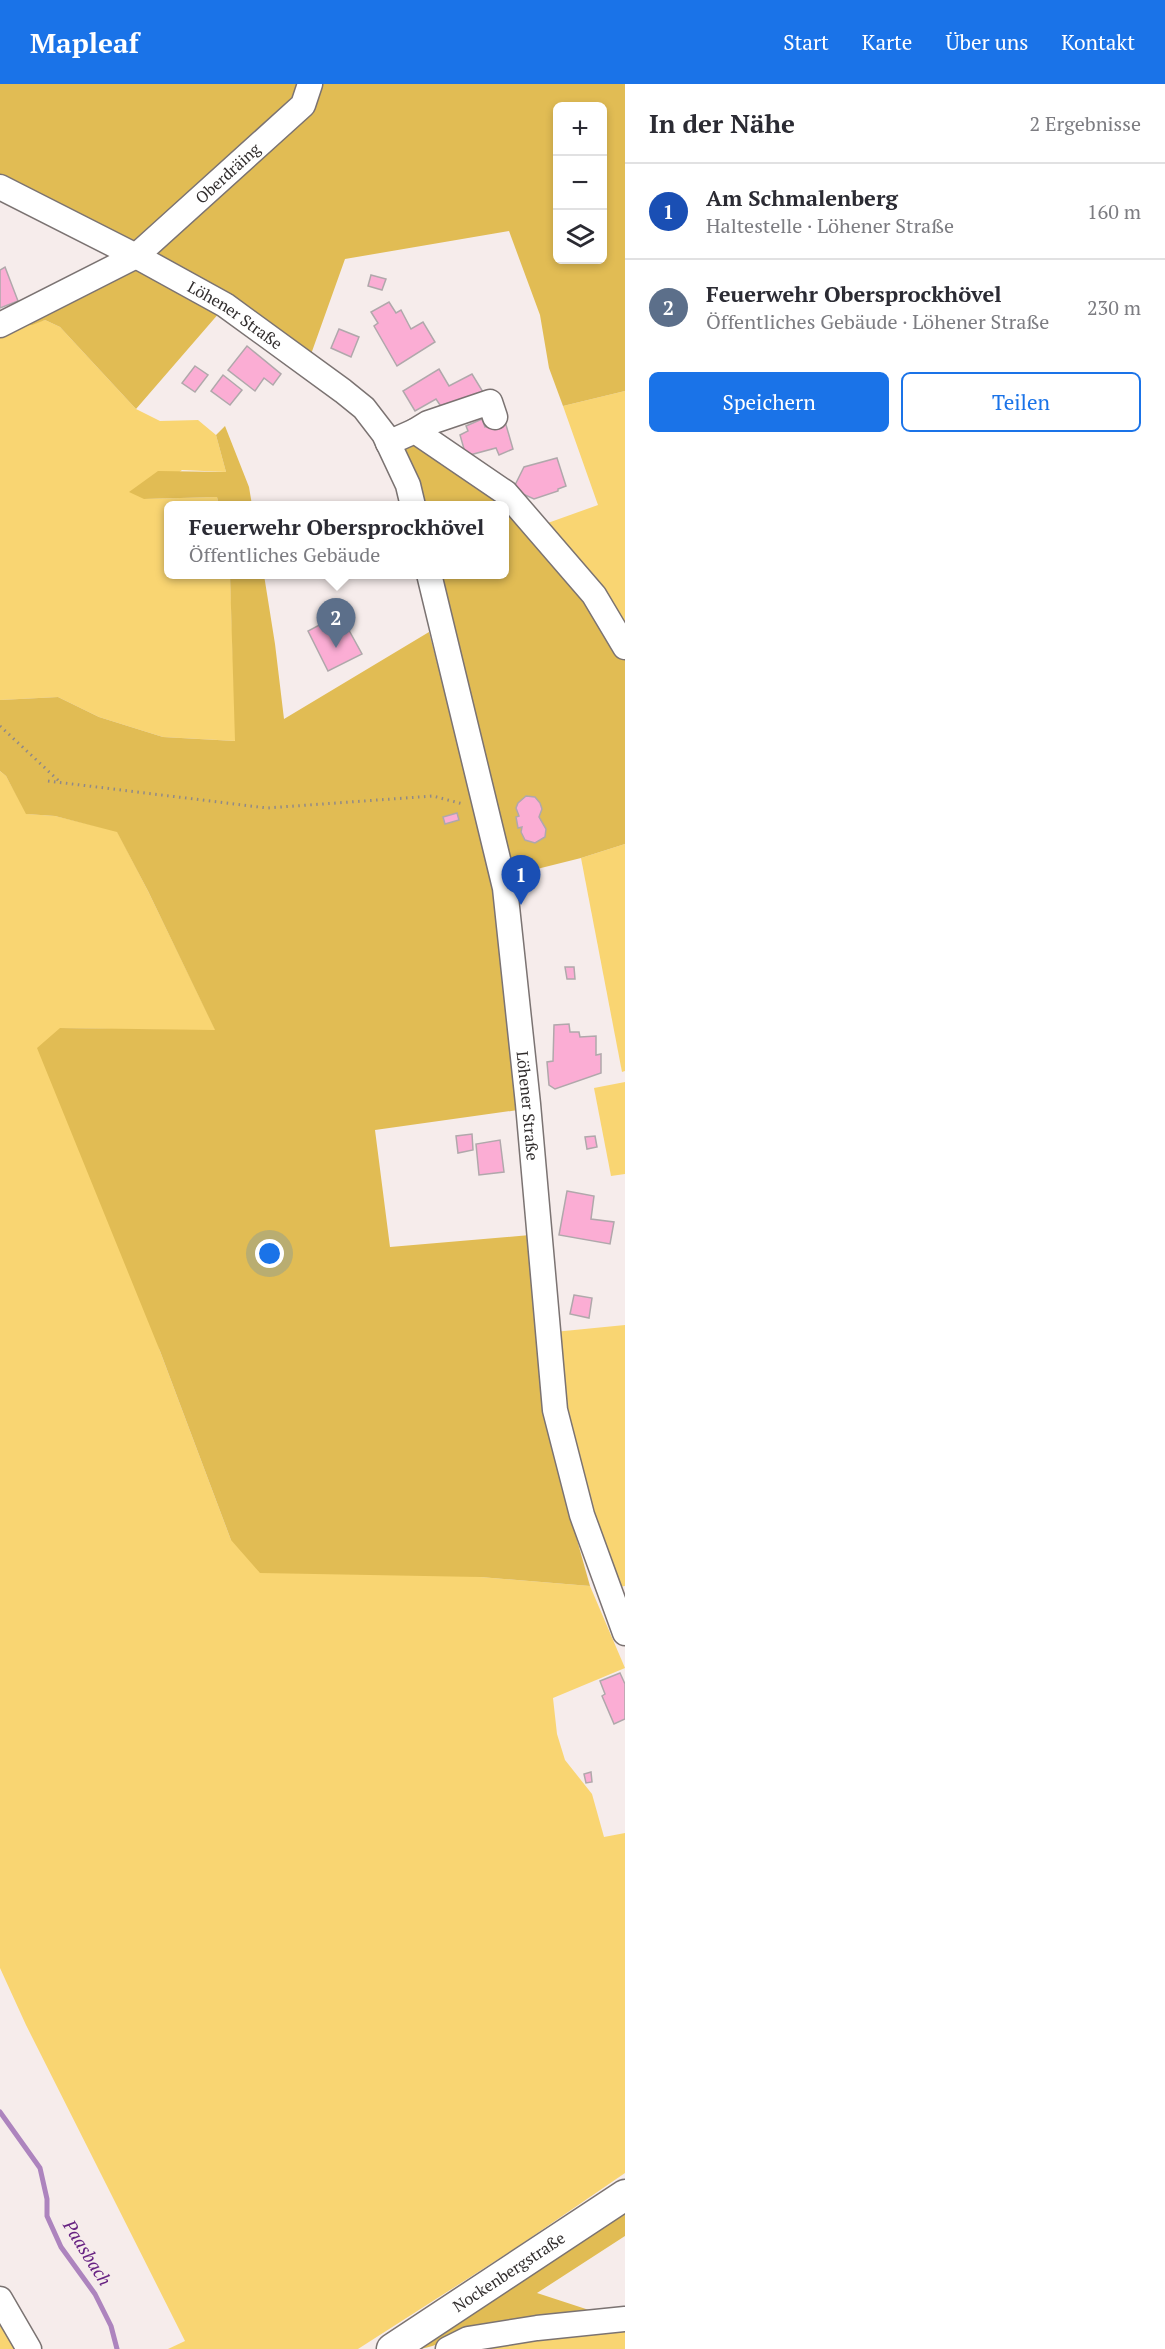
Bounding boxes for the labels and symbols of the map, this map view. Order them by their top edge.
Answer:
street label: Oberdräing [190,138,265,208]
street label: Löhener Straße [184,276,287,354]
pin: 2 [316,598,356,648]
pin: 1 [502,856,540,905]
street label: Löhener Straße [511,1050,544,1161]
your location [255,1239,284,1268]
water label: Paasbach [58,2214,118,2290]
street label: Nockenbergstraße [448,2227,569,2317]

